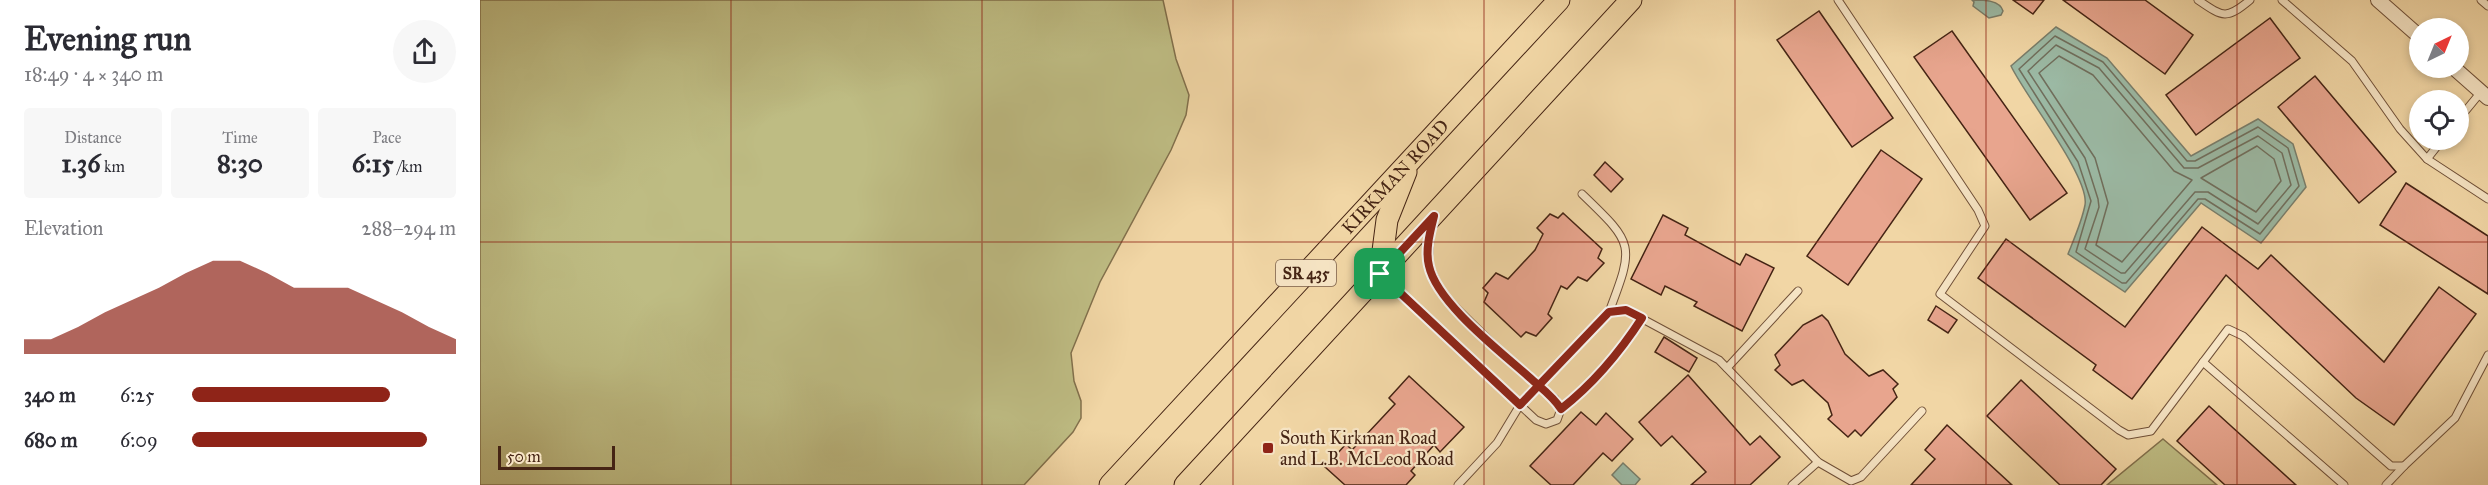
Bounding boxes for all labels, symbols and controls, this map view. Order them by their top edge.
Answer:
north arrow [2409,18,2469,78]
map controls [2409,18,2469,150]
text: Evening run [24,19,191,59]
button: share [393,20,456,83]
text: 18:49 · 4 × 340 m [24,62,163,86]
button: locate [2409,90,2469,150]
street label: KIRKMAN ROAD [1337,115,1454,239]
text: Distance [64,128,122,147]
text: Time [222,128,258,147]
text: Pace [372,128,402,147]
text: 1.36 [61,147,101,179]
text: 8:30 [217,147,263,179]
text: 6:15 [352,147,394,179]
text: km [101,157,125,176]
text: /km [394,157,422,176]
text: Elevation [24,216,103,240]
text: 288–294 m [362,216,456,240]
pin [1354,248,1405,299]
icon: arrive [1363,257,1396,290]
road number: SR 435 [1276,260,1336,286]
text: 340 m [24,383,76,407]
text: 6:25 [120,383,154,407]
place label: South Kirkman Road and L.B. McLeod Road [1280,427,1454,470]
text: 680 m [24,428,78,452]
text: 6:09 [120,428,158,452]
marker: South Kirkman Road and L.B. McLeod Road [1261,441,1275,455]
scale bar [498,443,615,470]
text: 50 m [507,447,541,466]

